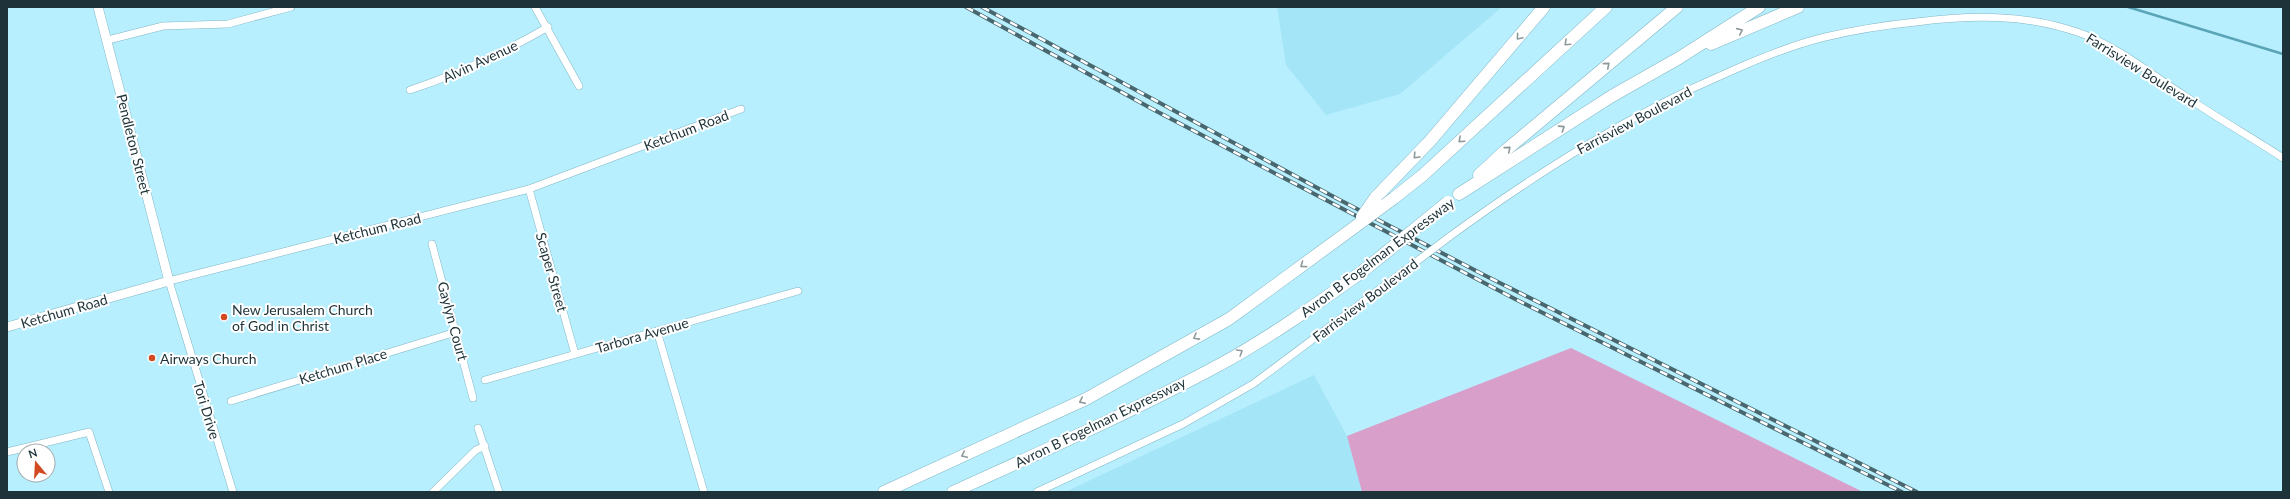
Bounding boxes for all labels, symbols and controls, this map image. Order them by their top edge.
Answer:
one-way arrow [1736,28,1744,36]
street label: Farrisview Boulevard [2083,29,2201,111]
one-way arrow [1516,32,1523,39]
street label: Alvin Avenue [440,36,520,86]
one-way arrow [1565,38,1572,45]
one-way arrow [1603,63,1610,70]
street label: Farrisview Boulevard [1574,83,1694,157]
street label: Pendleton Street [113,92,155,196]
street label: Ketchum Road [641,106,731,154]
one-way arrow [1558,126,1565,133]
one-way arrow [1458,135,1466,143]
one-way arrow [1503,146,1510,153]
one-way arrow [1413,152,1420,159]
street label: Avron B Fogelman Expressway [1297,193,1458,320]
street label: Ketchum Road [332,209,422,247]
street label: Scaper Street [533,230,571,314]
street label: Farrisview Boulevard [1309,255,1421,345]
one-way arrow [1301,260,1308,267]
street label: Gaylyn Court [434,280,472,362]
street label: Ketchum Road [19,290,109,332]
place label: New Jerusalem Church of God in Christ [232,301,373,334]
marker: New Jerusalem Church of God in Christ [219,312,229,322]
street label: Tarbora Avenue [594,314,690,356]
one-way arrow [1193,333,1200,340]
street label: Ketchum Place [297,345,389,387]
place label: Airways Church [160,350,257,367]
one-way arrow [1236,350,1243,357]
marker: Airways Church [147,353,157,363]
street label: Avron B Fogelman Expressway [1012,373,1189,471]
street label: Tori Drive [190,379,224,441]
one-way arrow [1079,396,1087,404]
north arrow [16,443,56,483]
text: N [27,446,39,461]
one-way arrow [961,450,969,458]

